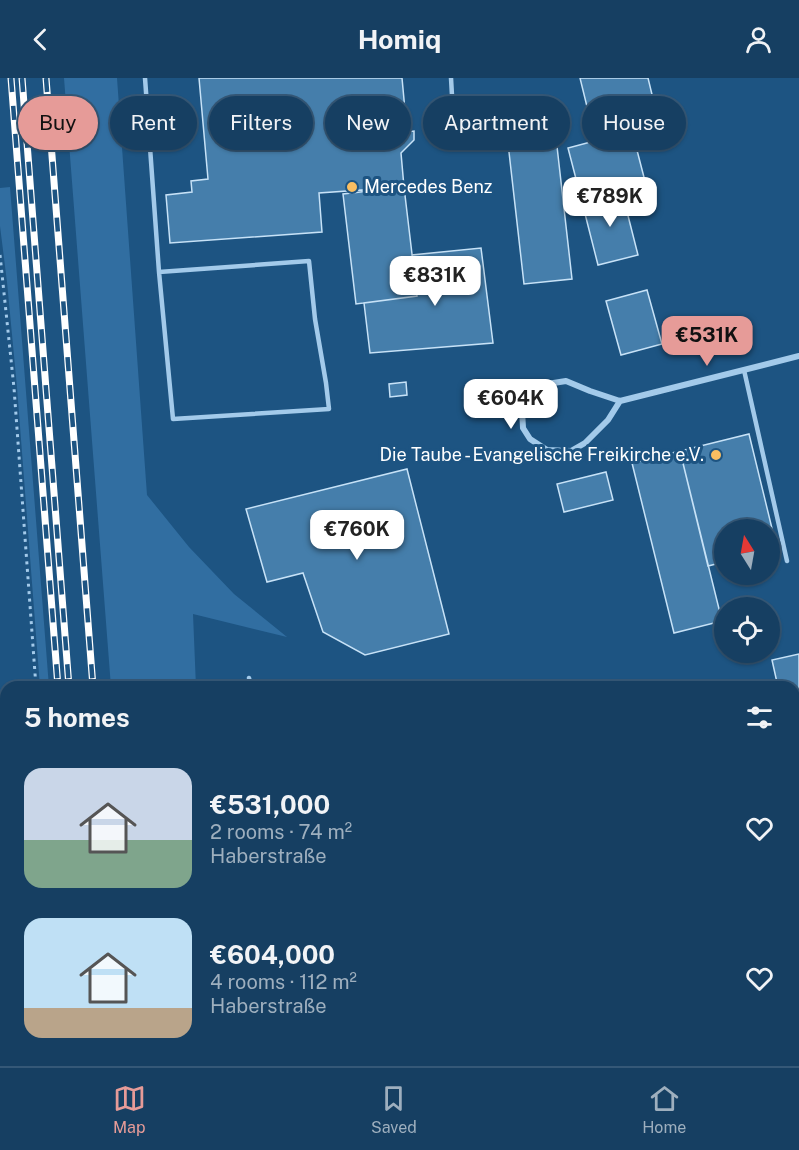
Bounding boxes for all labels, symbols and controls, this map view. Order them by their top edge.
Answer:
icon: back [24,23,57,56]
text: Homiq [358,23,441,55]
icon: person [742,23,775,56]
chip: Buy [18,96,98,150]
chip: Rent [110,96,197,150]
chip: Filters [209,96,313,150]
chip: New [325,96,411,150]
chip: Apartment [423,96,570,150]
chip: House [582,96,686,150]
place label: Mercedes Benz [364,176,492,197]
pin: €789K [568,177,652,228]
marker: Mercedes Benz [345,180,359,194]
text: €789K [577,184,643,208]
pin: €831K [393,256,477,307]
text: €831K [404,263,466,287]
pin: €531K [665,316,749,367]
text: €531K [676,323,738,347]
pin: €604K [469,379,553,430]
text: €604K [478,386,544,410]
place label: Die Taube - Evangelische Freikirche e.V. [380,444,704,465]
marker: Die Taube - Evangelische Freikirche e.V. [709,448,723,462]
pin: €760K [315,510,399,561]
text: €760K [324,517,390,541]
north arrow [714,519,780,585]
map controls [714,519,780,663]
button: locate [714,597,780,663]
icon: filters [743,701,776,734]
text: 5 homes [24,702,130,733]
text: €531,000 [210,789,330,820]
icon: home [72,792,144,864]
icon: heart [743,812,776,845]
text: 2 rooms · 74 m² [210,820,352,844]
text: Haberstraße [210,844,327,868]
text: €604,000 [210,939,335,970]
icon: home [72,942,144,1014]
icon: heart [743,962,776,995]
text: 4 rooms · 112 m² [210,970,357,994]
text: Haberstraße [210,994,327,1018]
tab: Map [113,1082,146,1137]
tab: Saved [371,1082,417,1137]
tab: Home [642,1082,686,1137]

